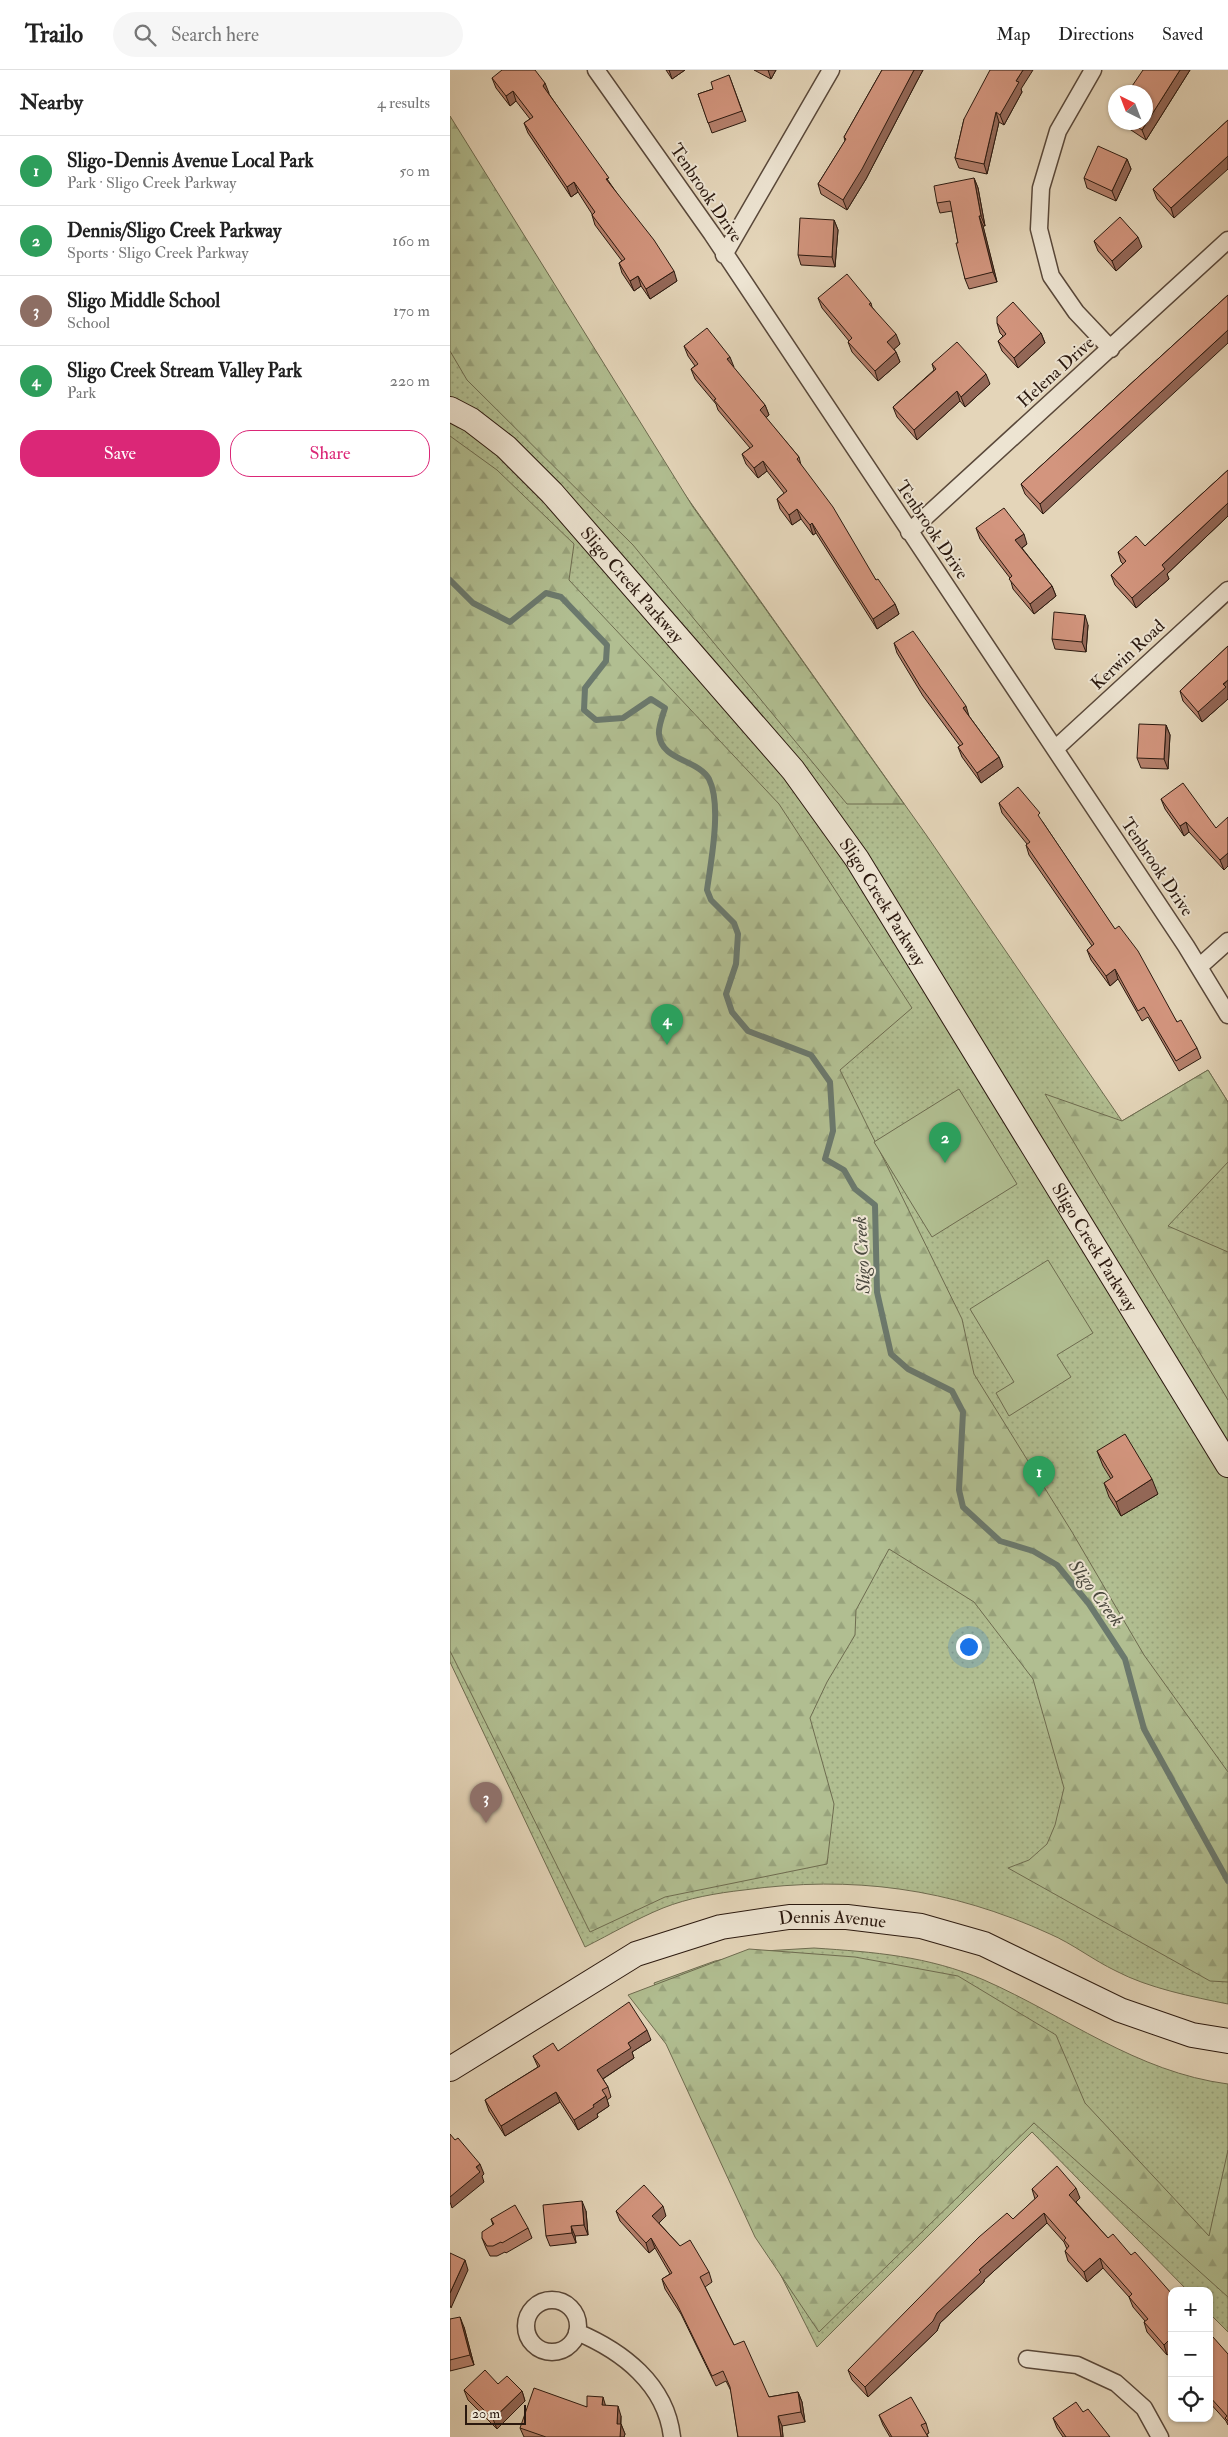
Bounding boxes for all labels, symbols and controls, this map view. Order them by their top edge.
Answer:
search box [113,12,463,57]
text: Trailo [25,19,83,50]
icon: search [131,21,159,49]
text: Search here [171,23,259,47]
text: Map [997,23,1030,46]
text: Directions [1058,23,1134,46]
text: Saved [1162,23,1203,46]
north arrow [1108,85,1153,130]
text: Nearby [20,89,83,116]
text: 4 results [377,93,430,113]
street label: Tenbrook Drive [665,139,748,247]
text: Sligo-Dennis Avenue Local Park [67,149,314,173]
text: 1 [33,161,39,181]
text: 50 m [399,161,430,181]
text: Park · Sligo Creek Parkway [67,173,236,193]
text: Dennis/Sligo Creek Parkway [67,219,281,243]
text: 2 [32,231,40,251]
text: 160 m [392,231,430,251]
text: Sports · Sligo Creek Parkway [67,243,249,263]
text: Sligo Middle School [67,289,220,313]
text: 3 [33,301,39,321]
text: 170 m [393,301,430,321]
text: School [67,313,110,333]
street label: Helena Drive [1013,331,1100,413]
text: Sligo Creek Stream Valley Park [67,359,302,383]
text: 4 [32,371,40,391]
text: 220 m [390,371,430,391]
text: Park [67,383,96,403]
button: Save [20,430,220,477]
button: Share [230,430,430,477]
street label: Tenbrook Drive [891,476,974,584]
street label: Sligo Creek Parkway [575,522,690,649]
street label: Kerwin Road [1086,615,1170,695]
street label: Tenbrook Drive [1116,813,1199,921]
street label: Sligo Creek Parkway [834,833,932,971]
pin: 4 [651,1004,683,1045]
pin: 2 [929,1122,961,1163]
street label: Sligo Creek Parkway [1047,1179,1143,1317]
water label: Sligo Creek [848,1215,876,1296]
pin: 1 [1023,1456,1055,1497]
water label: Sligo Creek [1062,1554,1129,1631]
your location [956,1634,982,1660]
pin: 3 [470,1782,502,1823]
street label: Dennis Avenue [777,1905,888,1933]
map controls [1168,2287,1213,2422]
button: + [1168,2287,1213,2332]
button: − [1168,2332,1213,2377]
button: locate [1168,2377,1213,2422]
scale bar [465,2402,526,2425]
text: 20 m [472,2405,500,2422]

